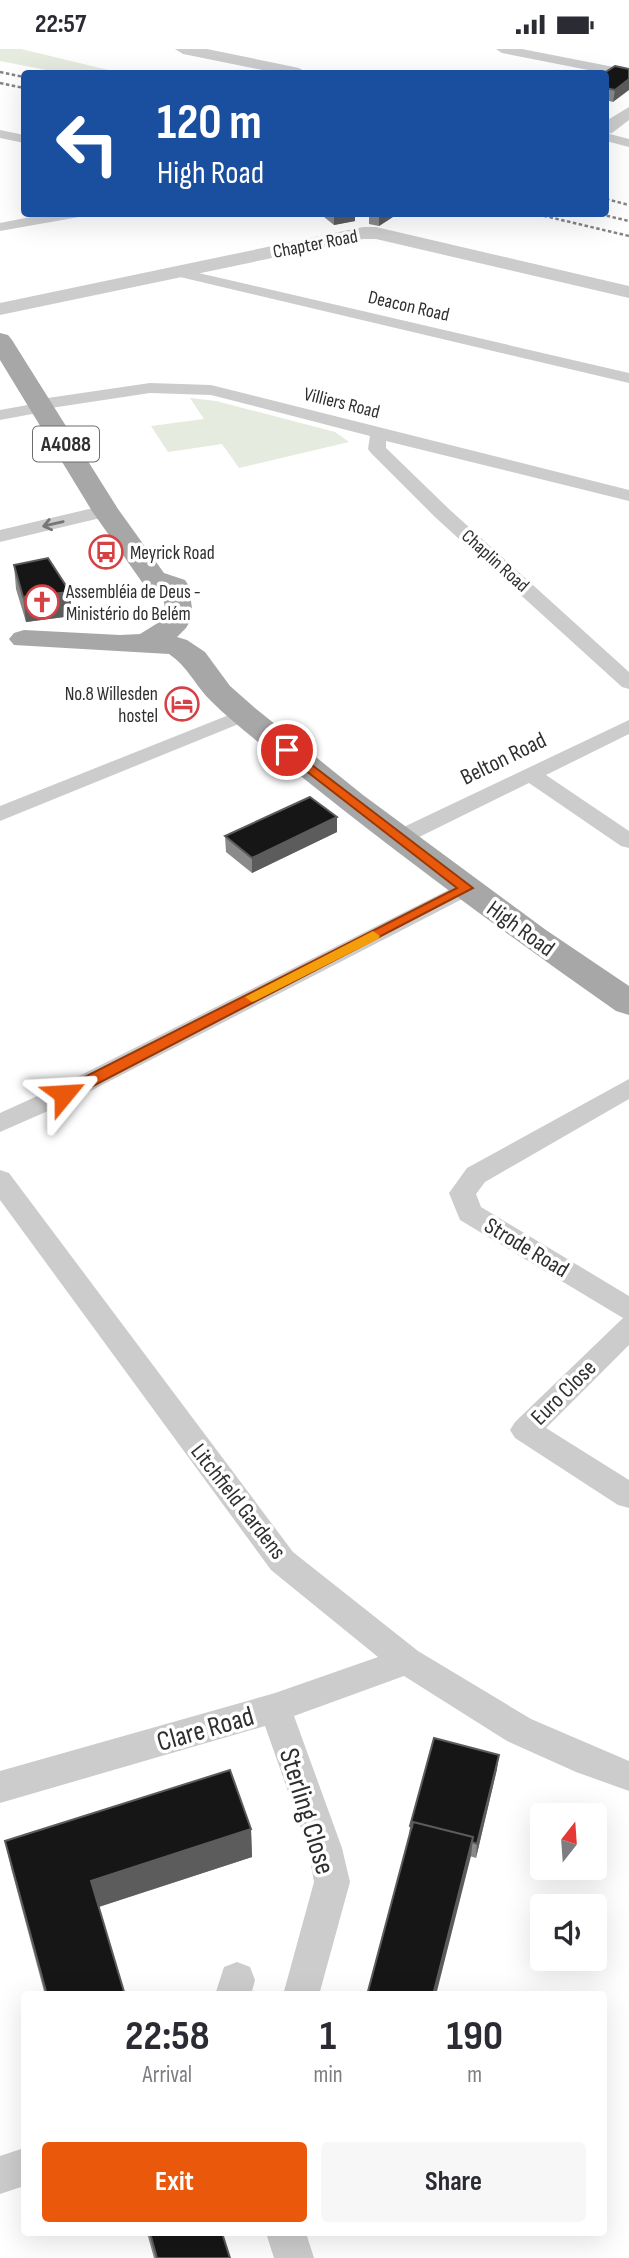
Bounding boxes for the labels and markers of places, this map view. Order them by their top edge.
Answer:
bus stop icon: Meyrick Road [87,533,125,571]
place label: Meyrick Road [130,542,215,565]
place label: Assembléia de Deus - Ministério do Belém [65,581,201,626]
church icon: Assembléia de Deus - Ministério do Belém [23,583,61,621]
place label: No.8 Willesden hostel [65,683,158,728]
hotel icon: No.8 Willesden hostel [163,685,201,723]
pin [257,720,317,780]

